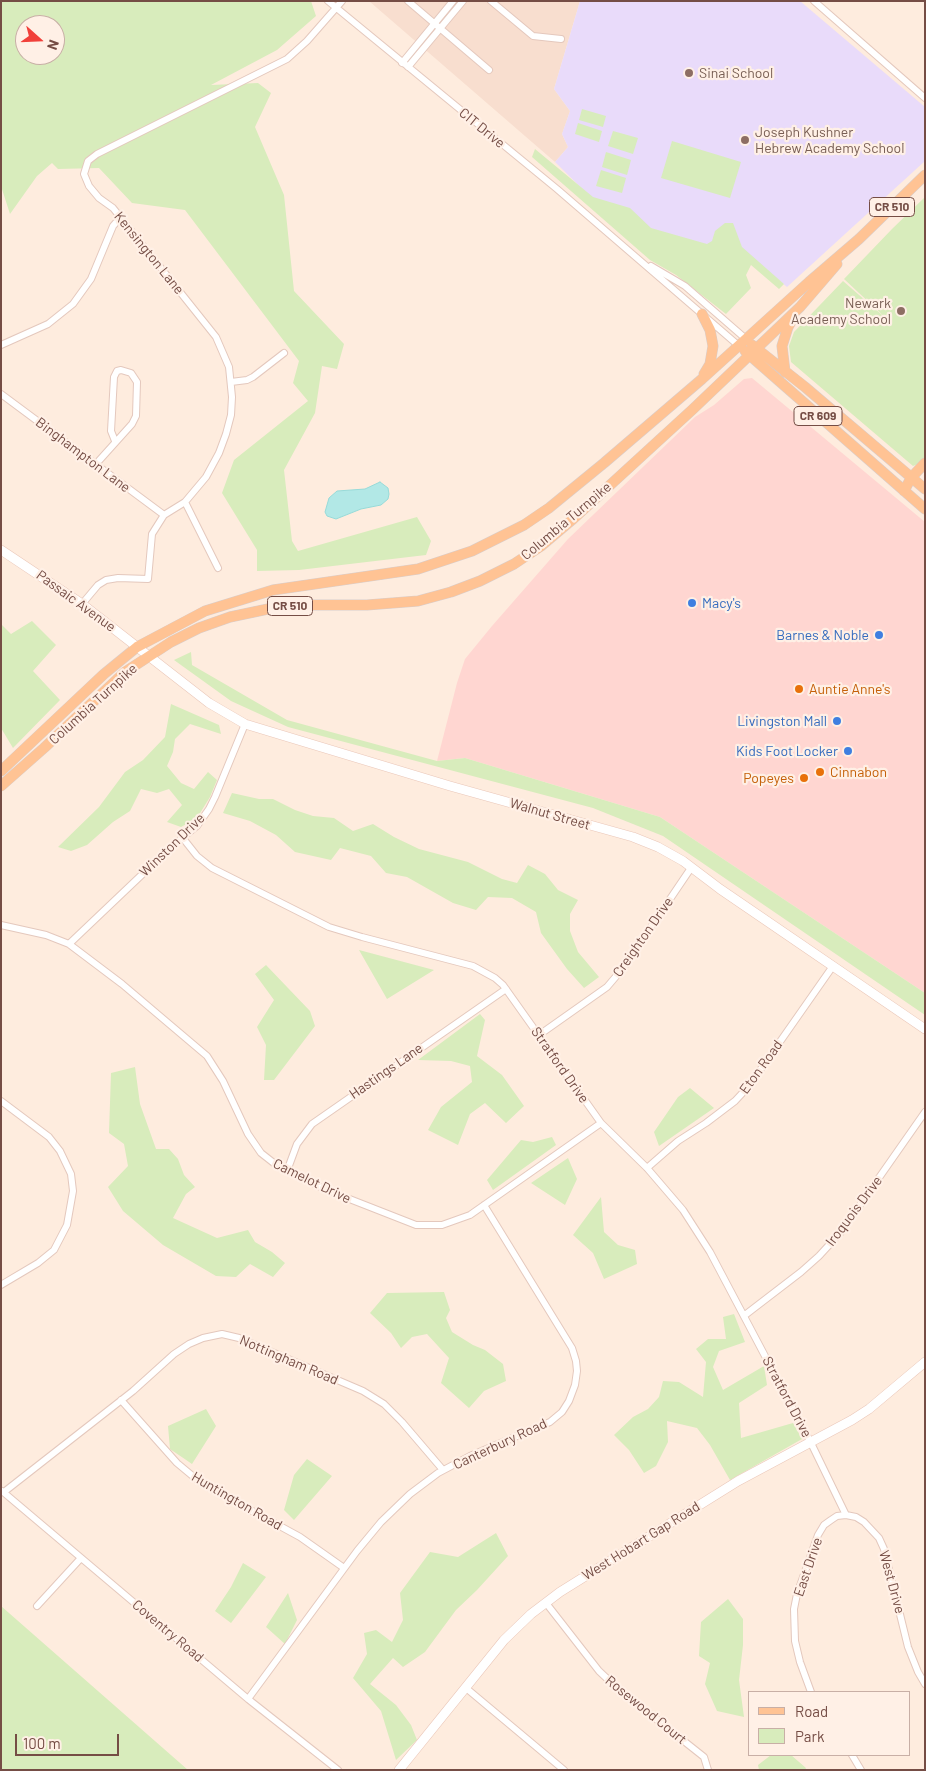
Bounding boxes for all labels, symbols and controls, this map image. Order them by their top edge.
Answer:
north arrow [15,15,65,65]
text: N [44,38,63,52]
place label: Sinai School [699,65,773,81]
marker: Sinai School [683,67,695,79]
street label: CIT Drive [456,104,508,152]
place label: Joseph Kushner Hebrew Academy School [755,124,904,156]
marker: Joseph Kushner Hebrew Academy School [739,134,751,146]
road number: CR 510 [870,198,914,216]
street label: Kensington Lane [111,208,187,298]
place label: Newark Academy School [791,295,891,328]
marker: Newark Academy School [895,305,907,317]
road number: CR 609 [794,406,842,426]
street label: Binghampton Lane [32,414,134,496]
street label: Columbia Turnpike [517,478,615,564]
street label: Passaic Avenue [33,567,119,635]
place label: Macy's [702,595,741,611]
road number: CR 510 [268,596,312,616]
marker: Macy's [686,597,698,609]
place label: Barnes & Noble [776,627,869,643]
marker: Barnes & Noble [873,629,885,641]
street label: Columbia Turnpike [46,660,140,748]
place label: Auntie Anne's [809,681,890,697]
marker: Auntie Anne's [793,683,805,695]
place label: Livingston Mall [737,713,827,729]
marker: Livingston Mall [831,715,843,727]
place label: Kids Foot Locker [736,743,838,759]
marker: Kids Foot Locker [842,745,854,757]
place label: Cinnabon [830,764,887,780]
marker: Cinnabon [814,766,826,778]
place label: Popeyes [743,770,794,786]
marker: Popeyes [798,772,810,784]
street label: Walnut Street [508,794,592,834]
street label: Winston Drive [136,810,208,880]
street label: Creighton Drive [609,894,677,980]
street label: Stratford Drive [528,1024,592,1106]
street label: Eton Road [736,1037,786,1097]
street label: Hastings Lane [346,1039,426,1103]
street label: Camelot Drive [270,1155,354,1207]
street label: Iroquois Drive [822,1173,886,1249]
street label: Nottingham Road [237,1332,341,1388]
street label: Stratford Drive [759,1354,815,1440]
street label: Canterbury Road [451,1415,549,1473]
street label: Huntington Road [189,1468,285,1534]
street label: West Hobart Gap Road [579,1498,703,1584]
street label: East Drive [790,1535,826,1599]
street label: West Drive [876,1549,908,1615]
street label: Coventry Road [129,1596,207,1666]
street label: Rosewood Court [602,1672,690,1748]
legend [748,1691,911,1756]
text: Road [795,1702,828,1720]
scale bar [18,1724,121,1756]
text: Park [795,1727,824,1745]
text: 100 m [23,1734,61,1752]

